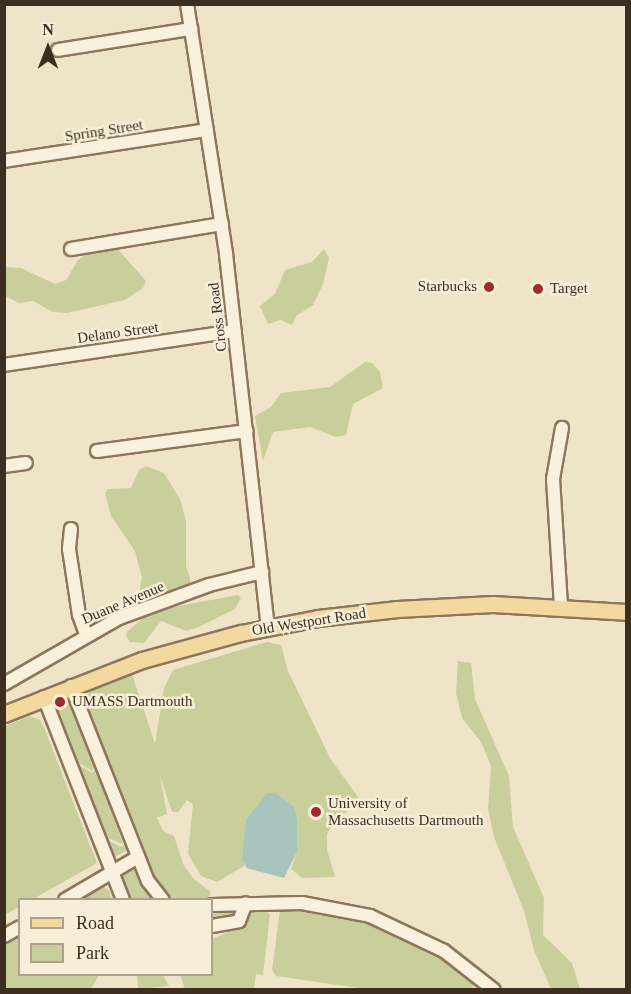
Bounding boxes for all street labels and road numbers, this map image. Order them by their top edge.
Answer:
street label: Spring Street [64,116,144,146]
street label: Cross Road [205,281,231,353]
street label: Delano Street [76,318,160,348]
street label: Duane Avenue [79,577,167,629]
street label: Old Westport Road [251,604,367,640]

